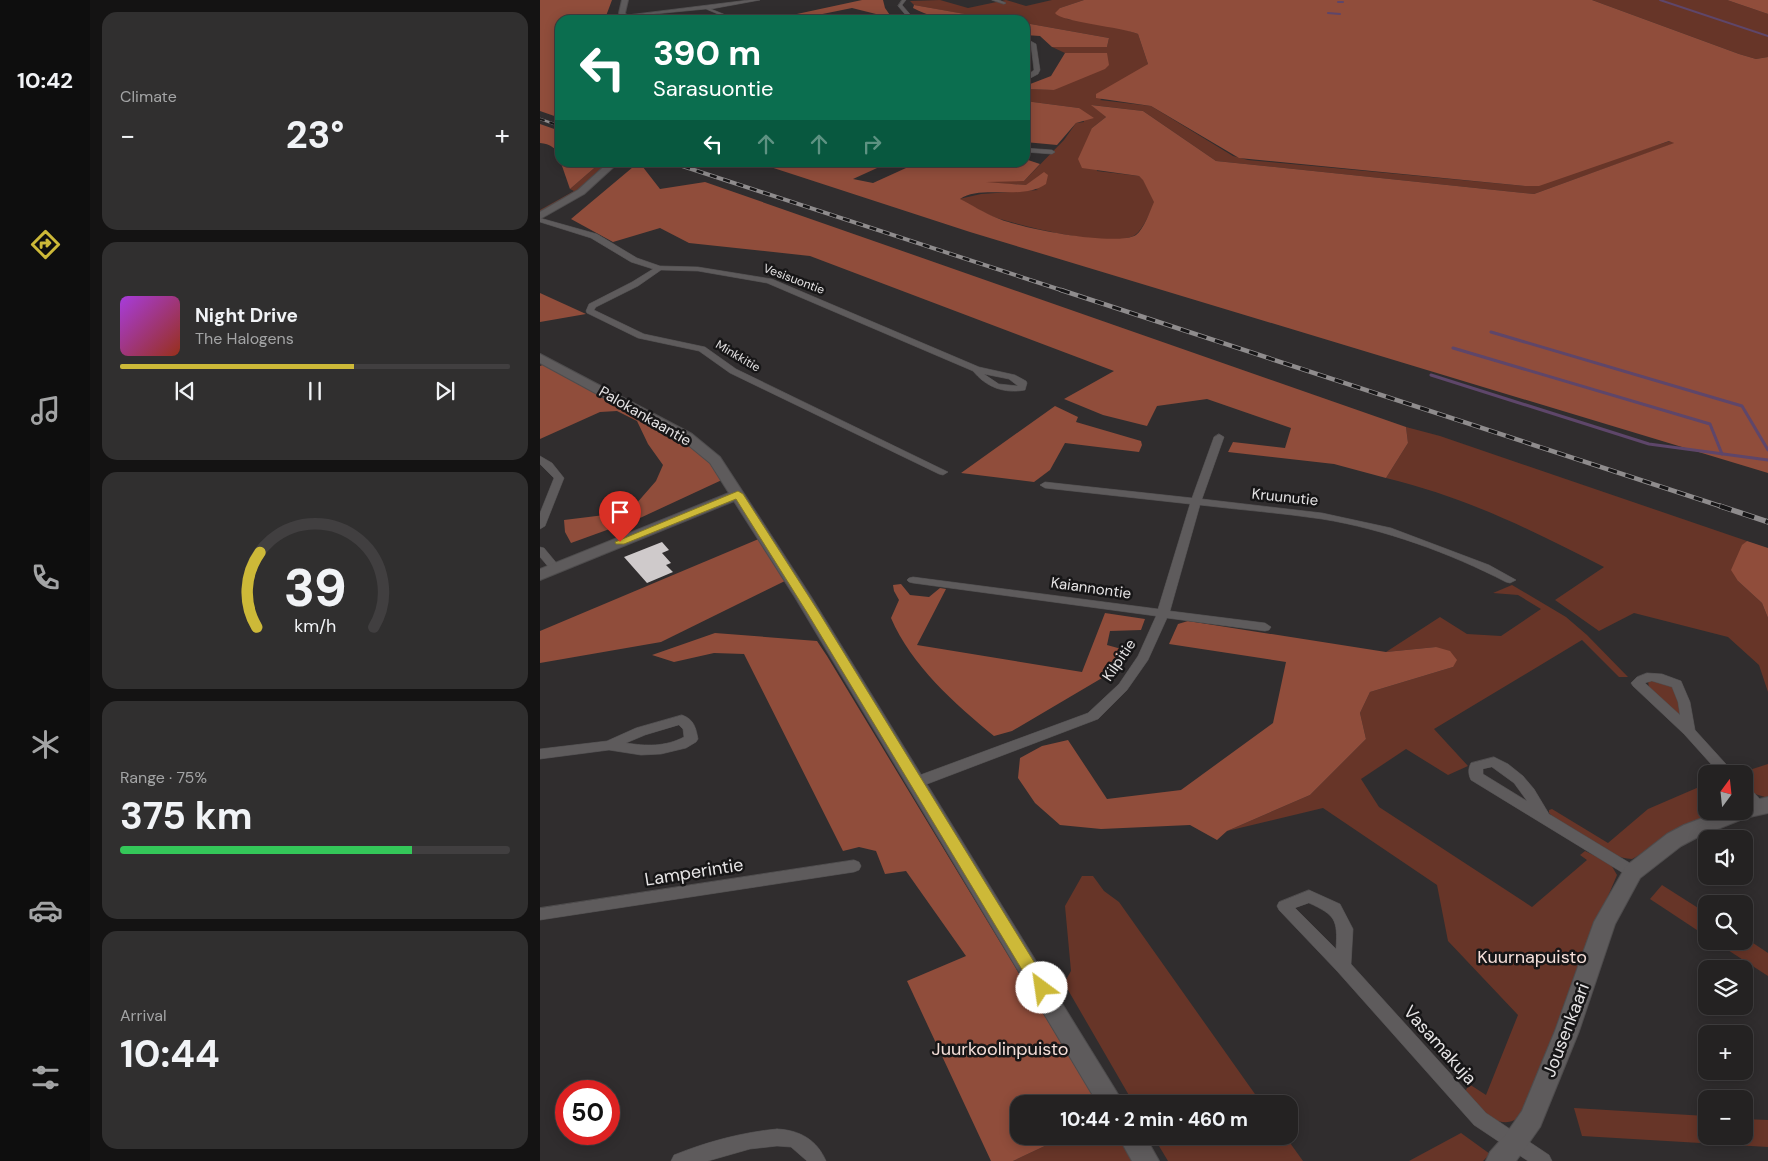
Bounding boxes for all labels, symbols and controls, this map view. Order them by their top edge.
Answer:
text: 390 m [653,30,761,76]
icon: left [570,35,635,100]
text: 10:42 [17,66,73,95]
text: Sarasuontie [653,74,774,103]
text: Climate [120,86,177,107]
text: 23° [286,110,344,160]
text: − [120,117,135,154]
text: + [495,117,510,154]
icon: left [699,130,727,158]
icon: ahead [752,130,780,158]
icon: ahead [805,130,833,158]
icon: right [858,130,886,158]
icon: directions [28,227,63,262]
street label: Vesisuontie [761,260,827,298]
text: Night Drive [195,303,298,328]
text: The Halogens [195,328,294,349]
street label: Minkkitie [713,336,763,376]
icon: previous [171,377,199,405]
icon: pause [301,377,329,405]
icon: next [431,377,459,405]
street label: Palokankaantie [595,381,695,451]
icon: music [28,393,63,428]
street label: Kruunutie [1251,484,1319,510]
pin [599,491,641,542]
icon: arrive [606,498,634,526]
text: 39 [283,554,347,622]
icon: phone [28,560,63,595]
street label: Kaiannontie [1049,572,1133,604]
text: km/h [294,614,336,638]
street label: Kilpitie [1098,635,1140,685]
icon: climate [28,727,63,762]
north arrow [1698,765,1752,820]
map controls [1698,765,1753,1145]
text: Range · 75% [120,767,207,788]
text: 375 km [120,791,252,841]
button: sound [1698,830,1753,885]
street label: Lamperintie [643,852,745,892]
icon: car [28,893,63,928]
button: search [1698,895,1753,950]
park label: Kuurnapuisto [1477,945,1587,969]
button: layers [1698,960,1753,1015]
position arrow [1015,961,1067,1013]
street label: Jousenkaari [1537,979,1595,1081]
street label: Vasamakuja [1398,1000,1482,1090]
text: Arrival [120,1005,167,1026]
button: + [1698,1025,1753,1080]
text: 10:44 [120,1029,220,1079]
park label: Juurkoolinpuisto [932,1037,1068,1061]
icon: filters [28,1060,63,1095]
speed limit sign: 50 [555,1080,620,1145]
button: − [1698,1090,1753,1145]
text: 10:44 · 2 min · 460 m [1060,1107,1248,1132]

